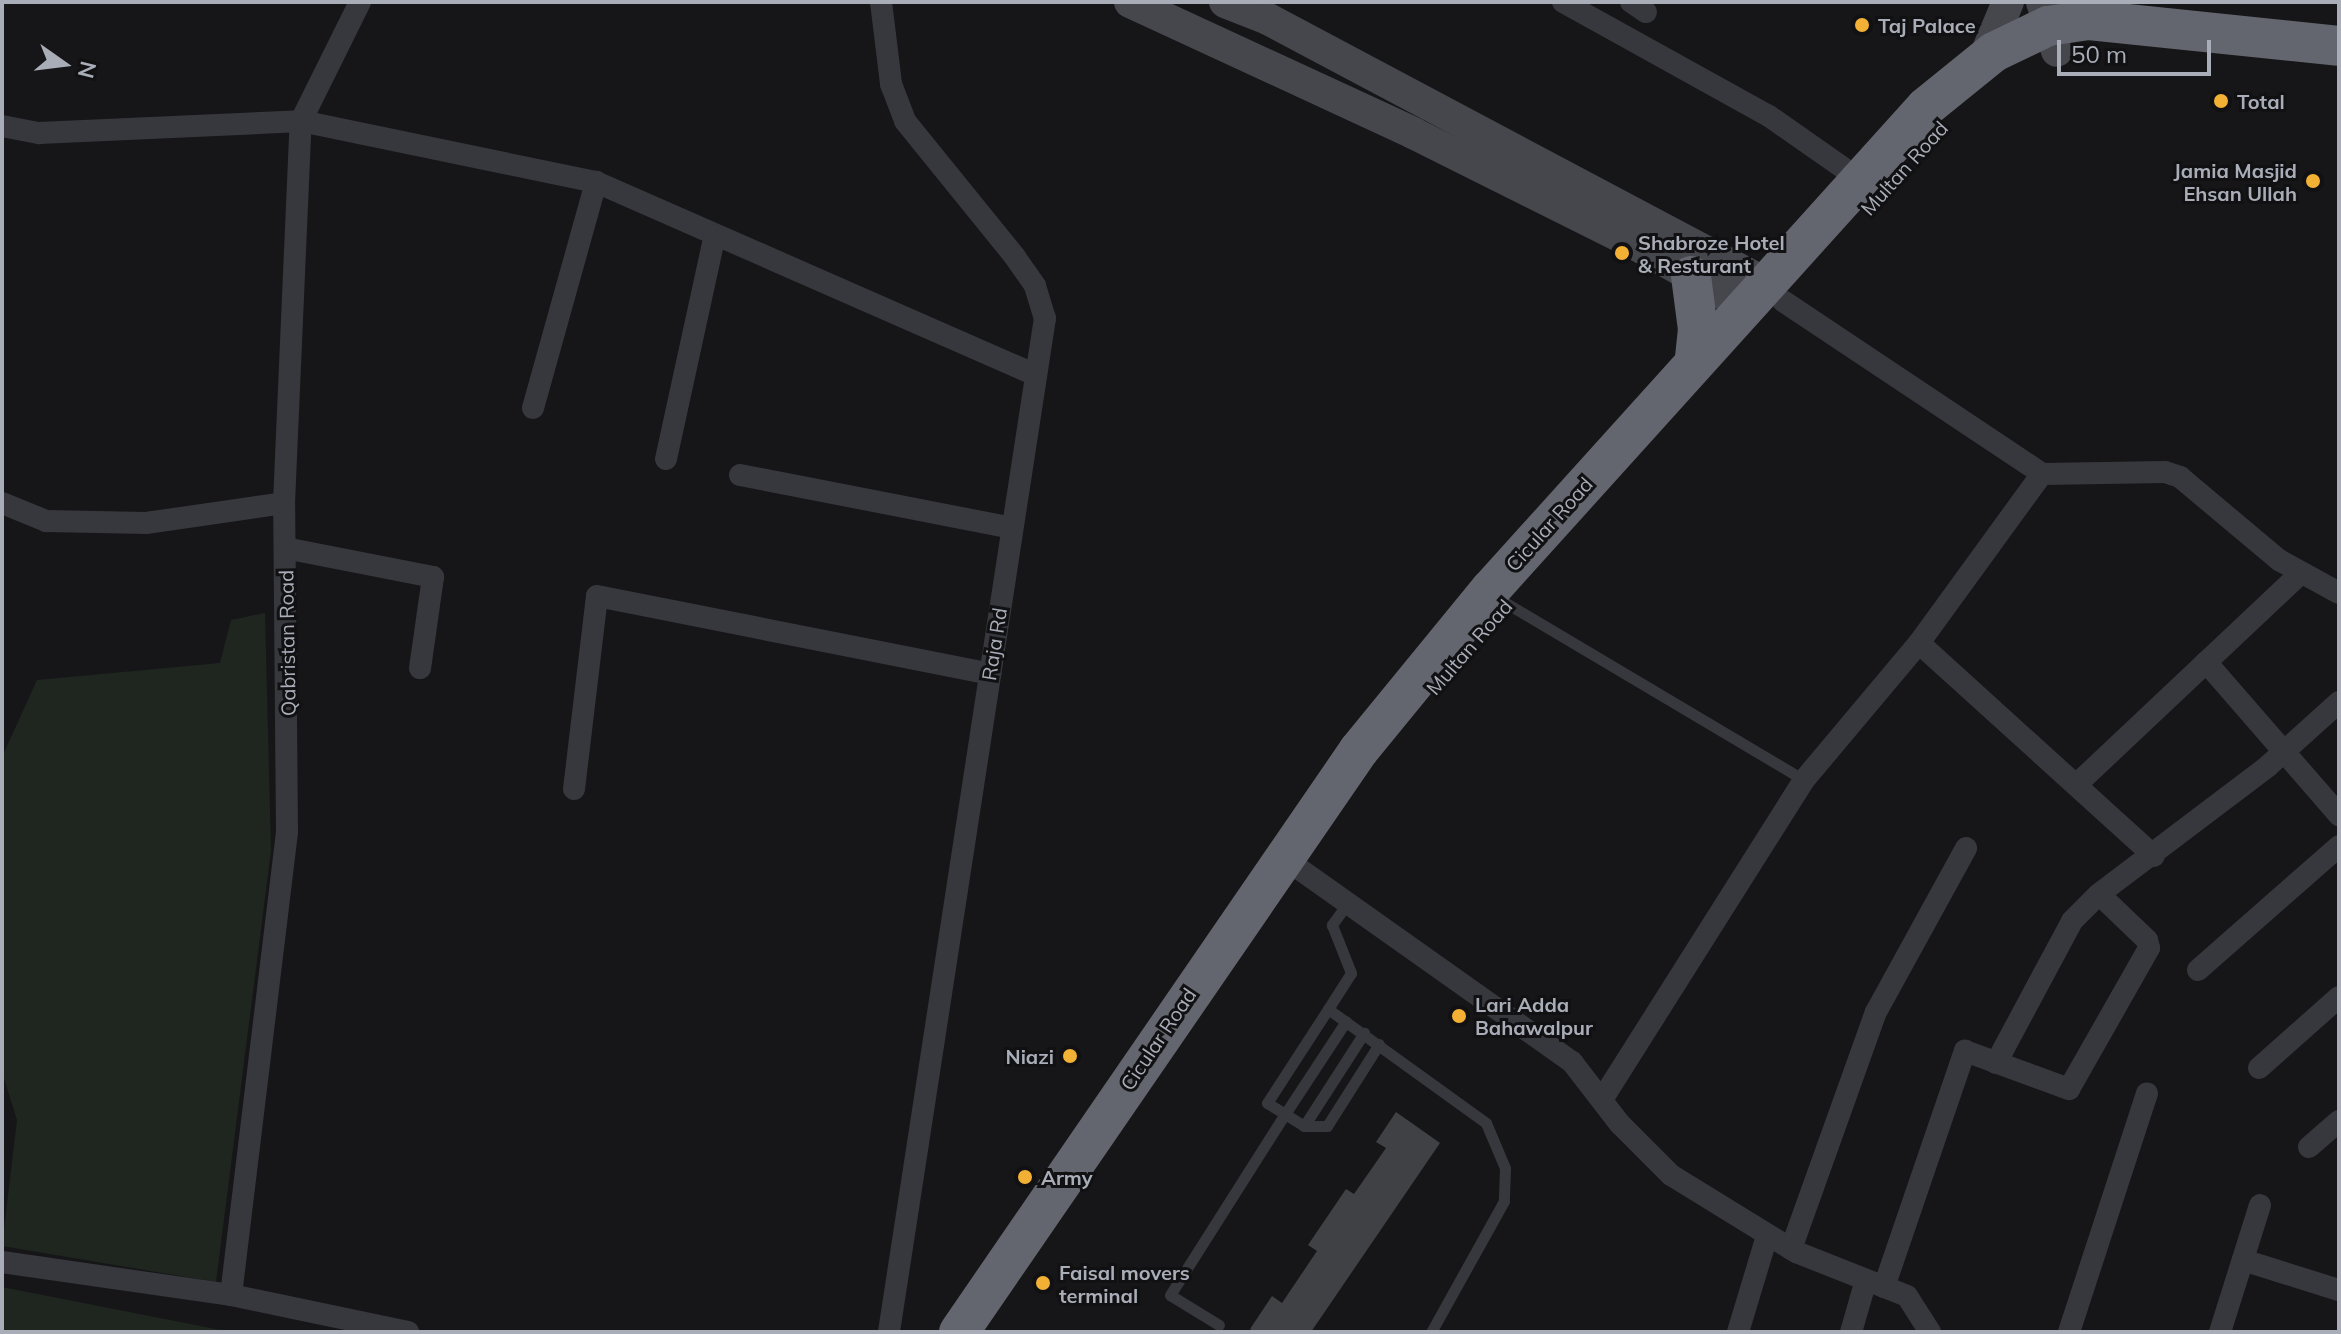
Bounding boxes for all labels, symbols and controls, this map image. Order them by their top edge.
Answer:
place label: Taj Palace [1878,13,1976,37]
marker: Taj Palace [1853,16,1871,34]
north arrow [24,24,104,104]
scale bar [2061,24,2215,74]
text: 50 m [2071,39,2127,69]
text: N [72,58,103,81]
place label: Total [2237,89,2285,113]
marker: Total [2212,92,2230,110]
street label: Multan Road [1855,116,1953,220]
place label: Jamia Masjid Ehsan Ullah [2174,158,2297,205]
marker: Jamia Masjid Ehsan Ullah [2304,172,2322,190]
place label: Shabroze Hotel & Resturant [1638,230,1785,277]
marker: Shabroze Hotel & Resturant [1613,244,1631,262]
street label: Cicular Road [1501,472,1597,576]
street label: Qabristan Road [274,570,300,716]
street label: Multan Road [1421,594,1517,700]
street label: Raja Rd [976,606,1012,682]
street label: Cicular Road [1115,983,1201,1095]
place label: Lari Adda Bahawalpur [1475,992,1593,1039]
marker: Lari Adda Bahawalpur [1450,1007,1468,1025]
place label: Niazi [1006,1044,1054,1068]
marker: Niazi [1061,1047,1079,1065]
place label: Army [1041,1165,1093,1189]
marker: Army [1016,1168,1034,1186]
place label: Faisal movers terminal [1059,1260,1190,1307]
marker: Faisal movers terminal [1034,1274,1052,1292]

